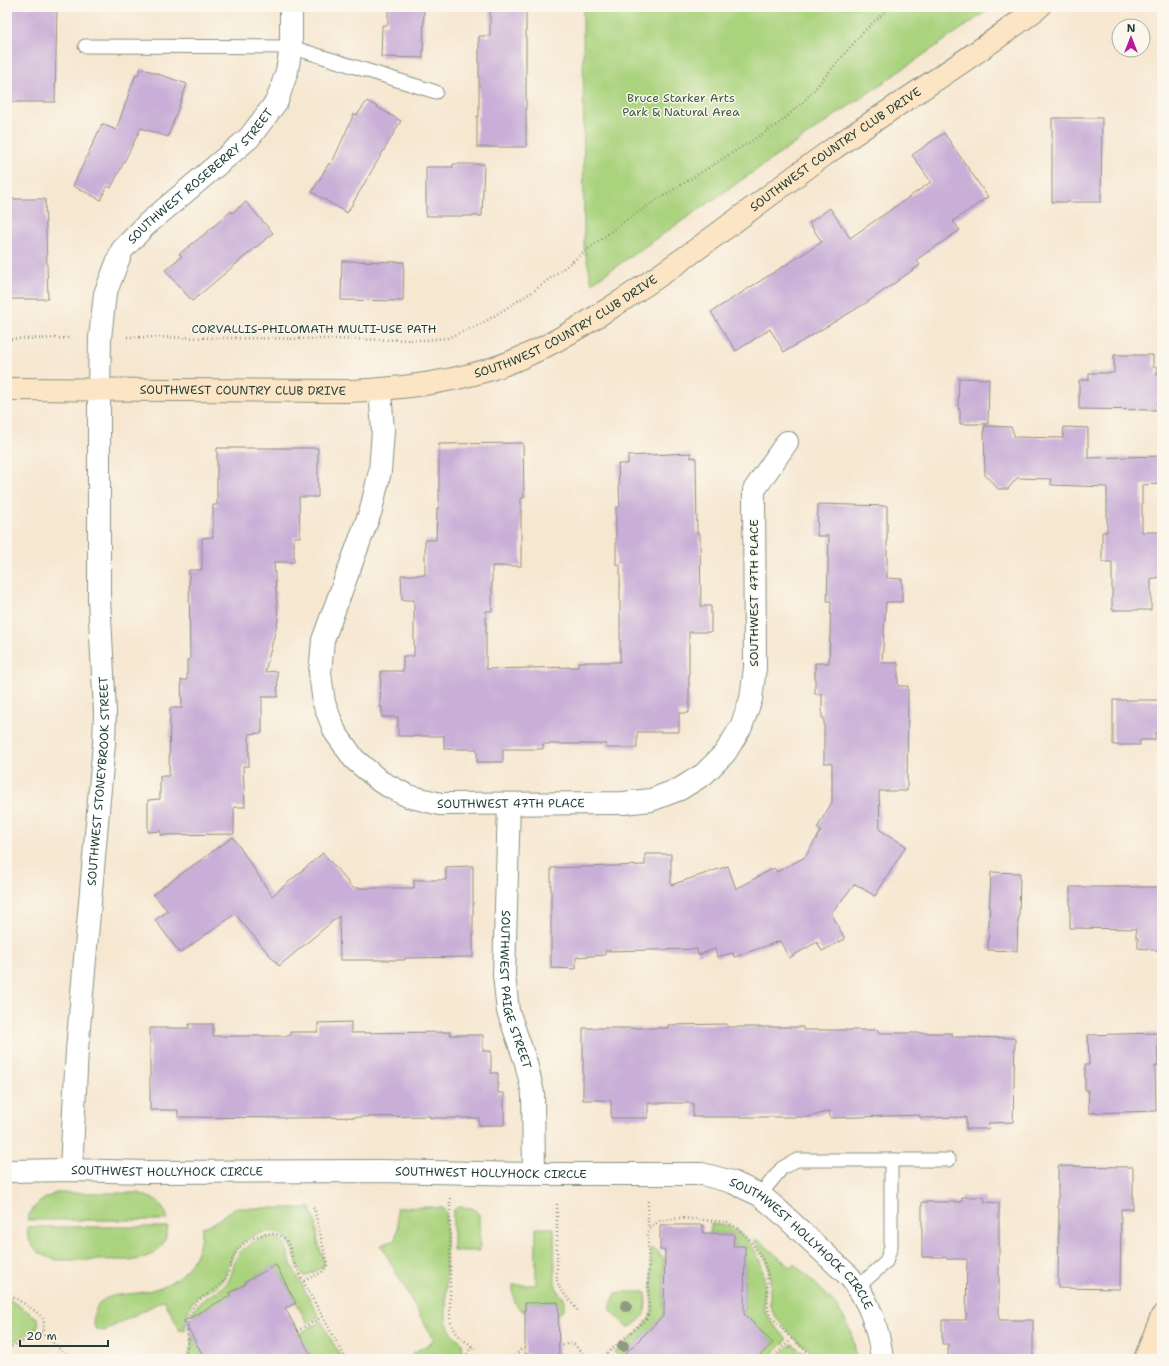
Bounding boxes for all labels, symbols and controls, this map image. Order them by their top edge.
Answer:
north arrow [1111,18,1151,58]
text: N [1127,21,1136,36]
street label: SOUTHWEST COUNTRY CLUB DRIVE [747,84,924,215]
park label: Bruce Starker Arts Park & Natural Area [622,90,740,120]
street label: SOUTHWEST ROSEBERRY STREET [124,105,277,247]
street label: SOUTHWEST COUNTRY CLUB DRIVE [472,271,660,382]
street label: CORVALLIS-PHILOMATH MULTI-USE PATH [191,321,437,337]
street label: SOUTHWEST COUNTRY CLUB DRIVE [140,382,346,399]
street label: SOUTHWEST 47TH PLACE [746,519,762,667]
street label: SOUTHWEST STONEYBROOK STREET [83,675,113,887]
street label: SOUTHWEST 47TH PLACE [437,795,585,812]
street label: SOUTHWEST PAIGE STREET [496,910,535,1071]
street label: SOUTHWEST HOLLYHOCK CIRCLE [71,1162,263,1180]
street label: SOUTHWEST HOLLYHOCK CIRCLE [395,1163,587,1182]
street label: SOUTHWEST HOLLYHOCK CIRCLE [727,1174,877,1312]
scale bar [20,1322,108,1348]
text: 20 m [26,1328,57,1344]

